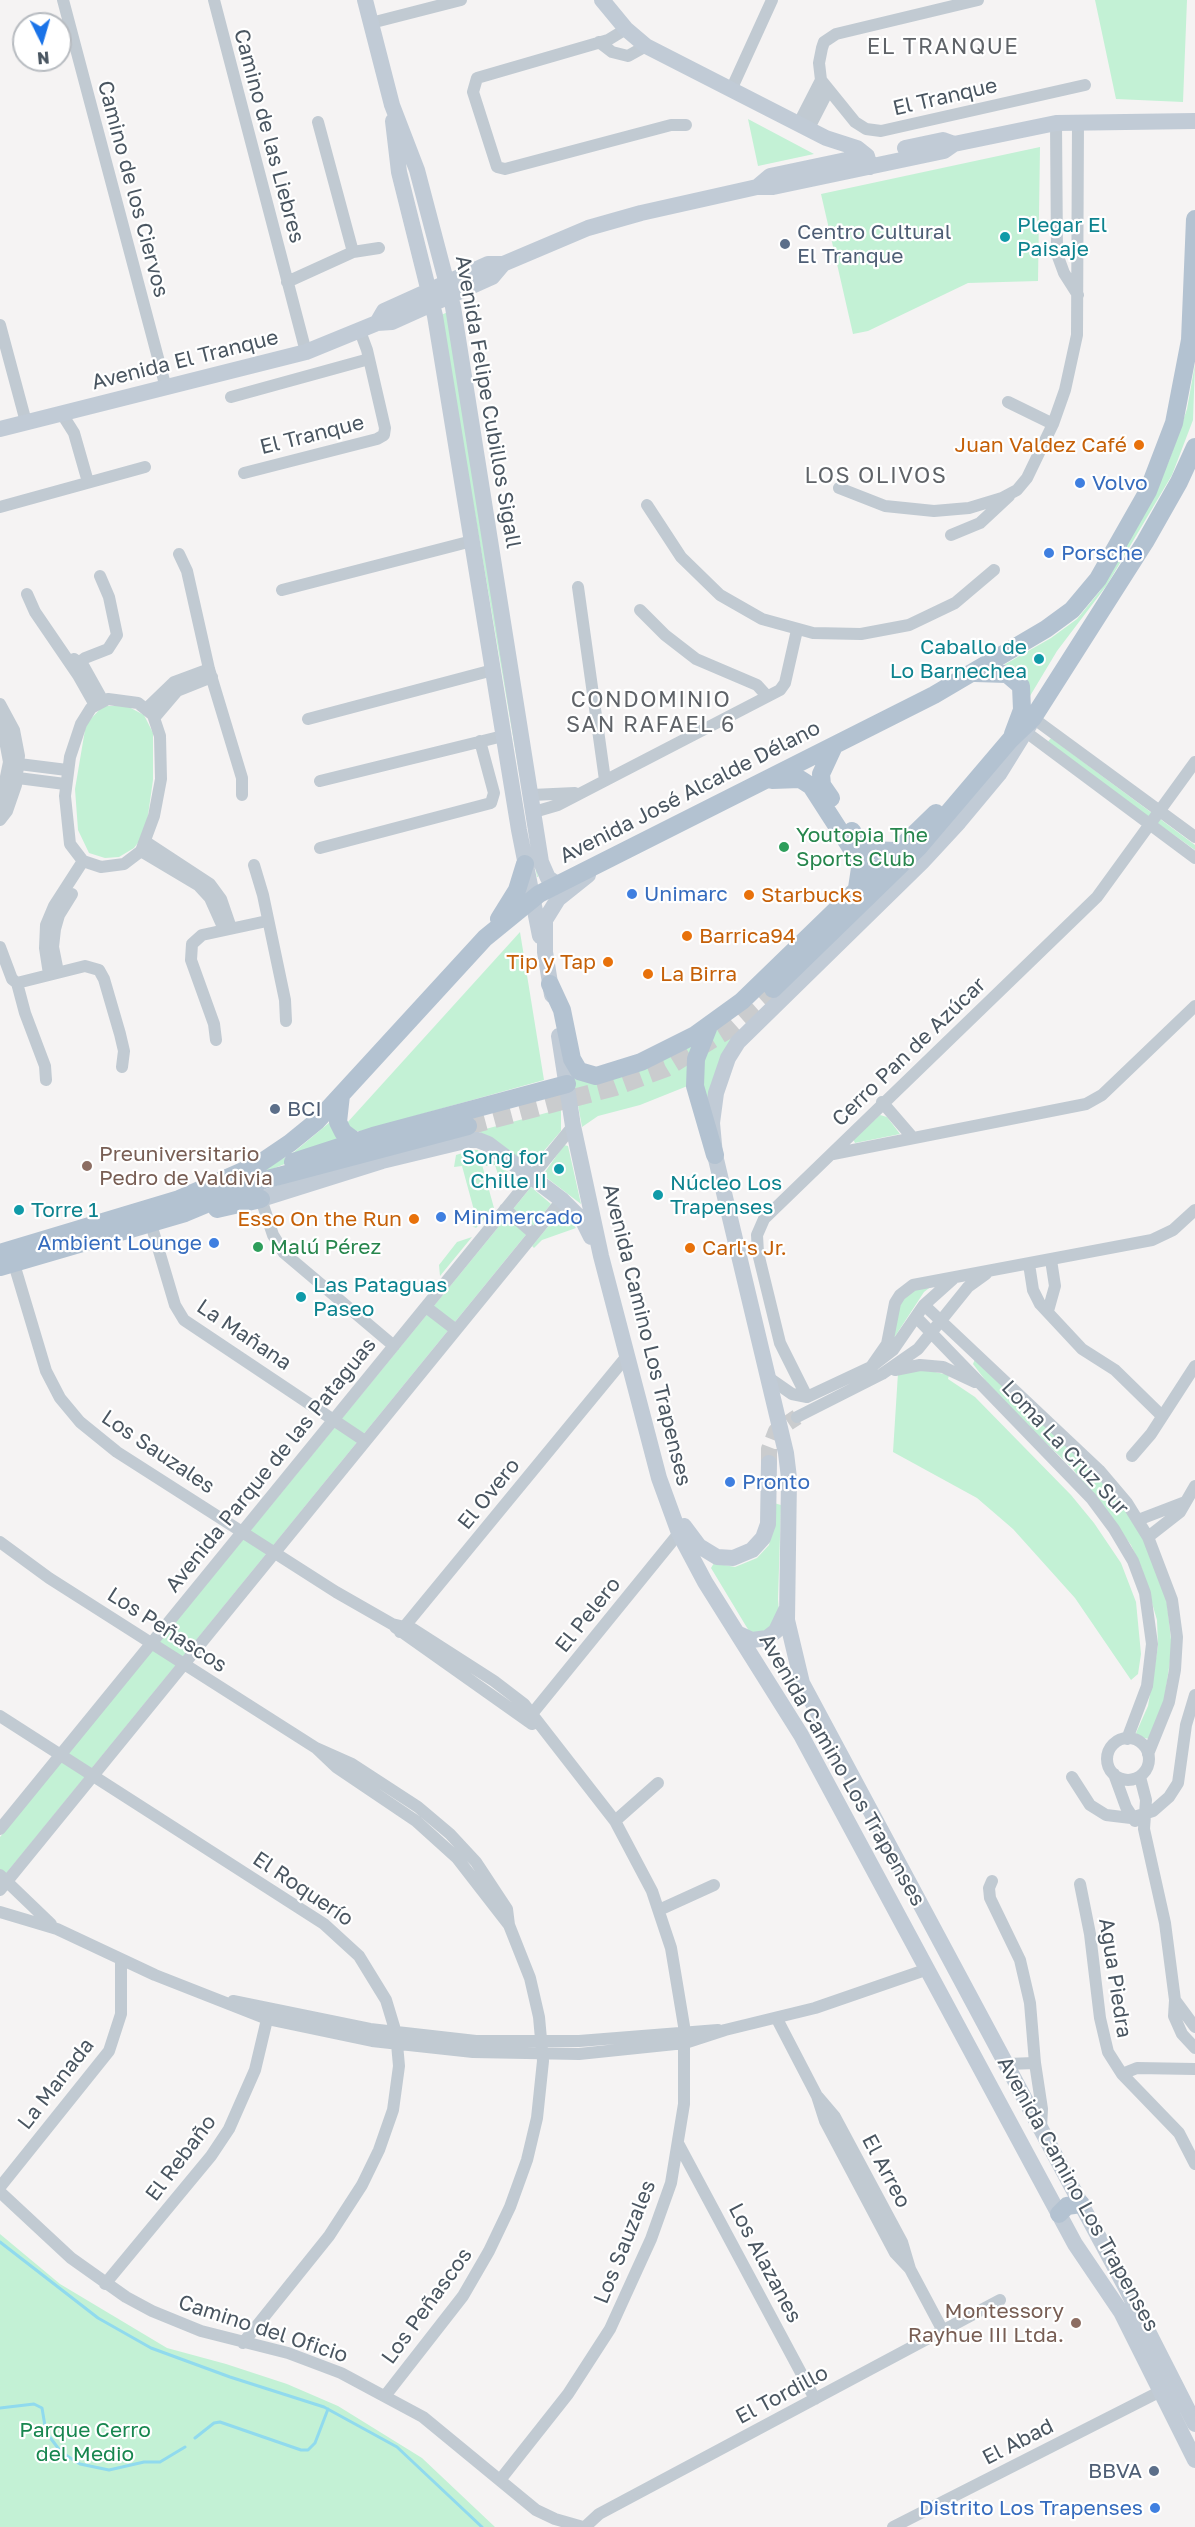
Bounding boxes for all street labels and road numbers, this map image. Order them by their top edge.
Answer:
street label: Camino de las Liebres [228,26,310,246]
street label: El Tranque [890,73,1000,121]
street label: Camino de los Ciervos [92,78,174,300]
street label: Avenida Felipe Cubillos Sigall [450,254,526,550]
street label: Avenida El Tranque [89,325,281,395]
street label: El Tranque [257,410,367,460]
street label: Avenida José Alcalde Délano [556,715,824,869]
street label: Cerro Pan de Azúcar [827,972,991,1132]
street label: Avenida Camino Los Trapenses [597,1181,697,1489]
street label: La Mañana [192,1294,296,1376]
street label: Avenida Parque de las Pataguas [160,1332,382,1598]
street label: Loma La Cruz Sur [996,1375,1134,1521]
street label: Los Sauzales [97,1405,219,1499]
street label: El Overo [453,1453,525,1535]
street label: El Pelero [550,1572,626,1658]
street label: Los Peñascos [102,1582,232,1678]
street label: Avenida Camino Los Trapenses [754,1629,930,1911]
street label: El Roquerío [248,1846,358,1932]
street label: Agua Piedra [1093,1916,1137,2040]
street label: La Manada [13,2033,99,2135]
street label: Avenida Camino Los Trapenses [992,2052,1164,2336]
street label: El Rebaño [140,2110,222,2206]
street label: El Arreo [856,2130,916,2212]
street label: Los Sauzales [589,2176,661,2308]
street label: Los Alazanes [723,2199,807,2327]
street label: Los Peñascos [376,2243,478,2369]
street label: Camino del Oficio [175,2290,351,2368]
street label: El Tordillo [732,2360,832,2430]
street label: El Abad [978,2413,1058,2471]

